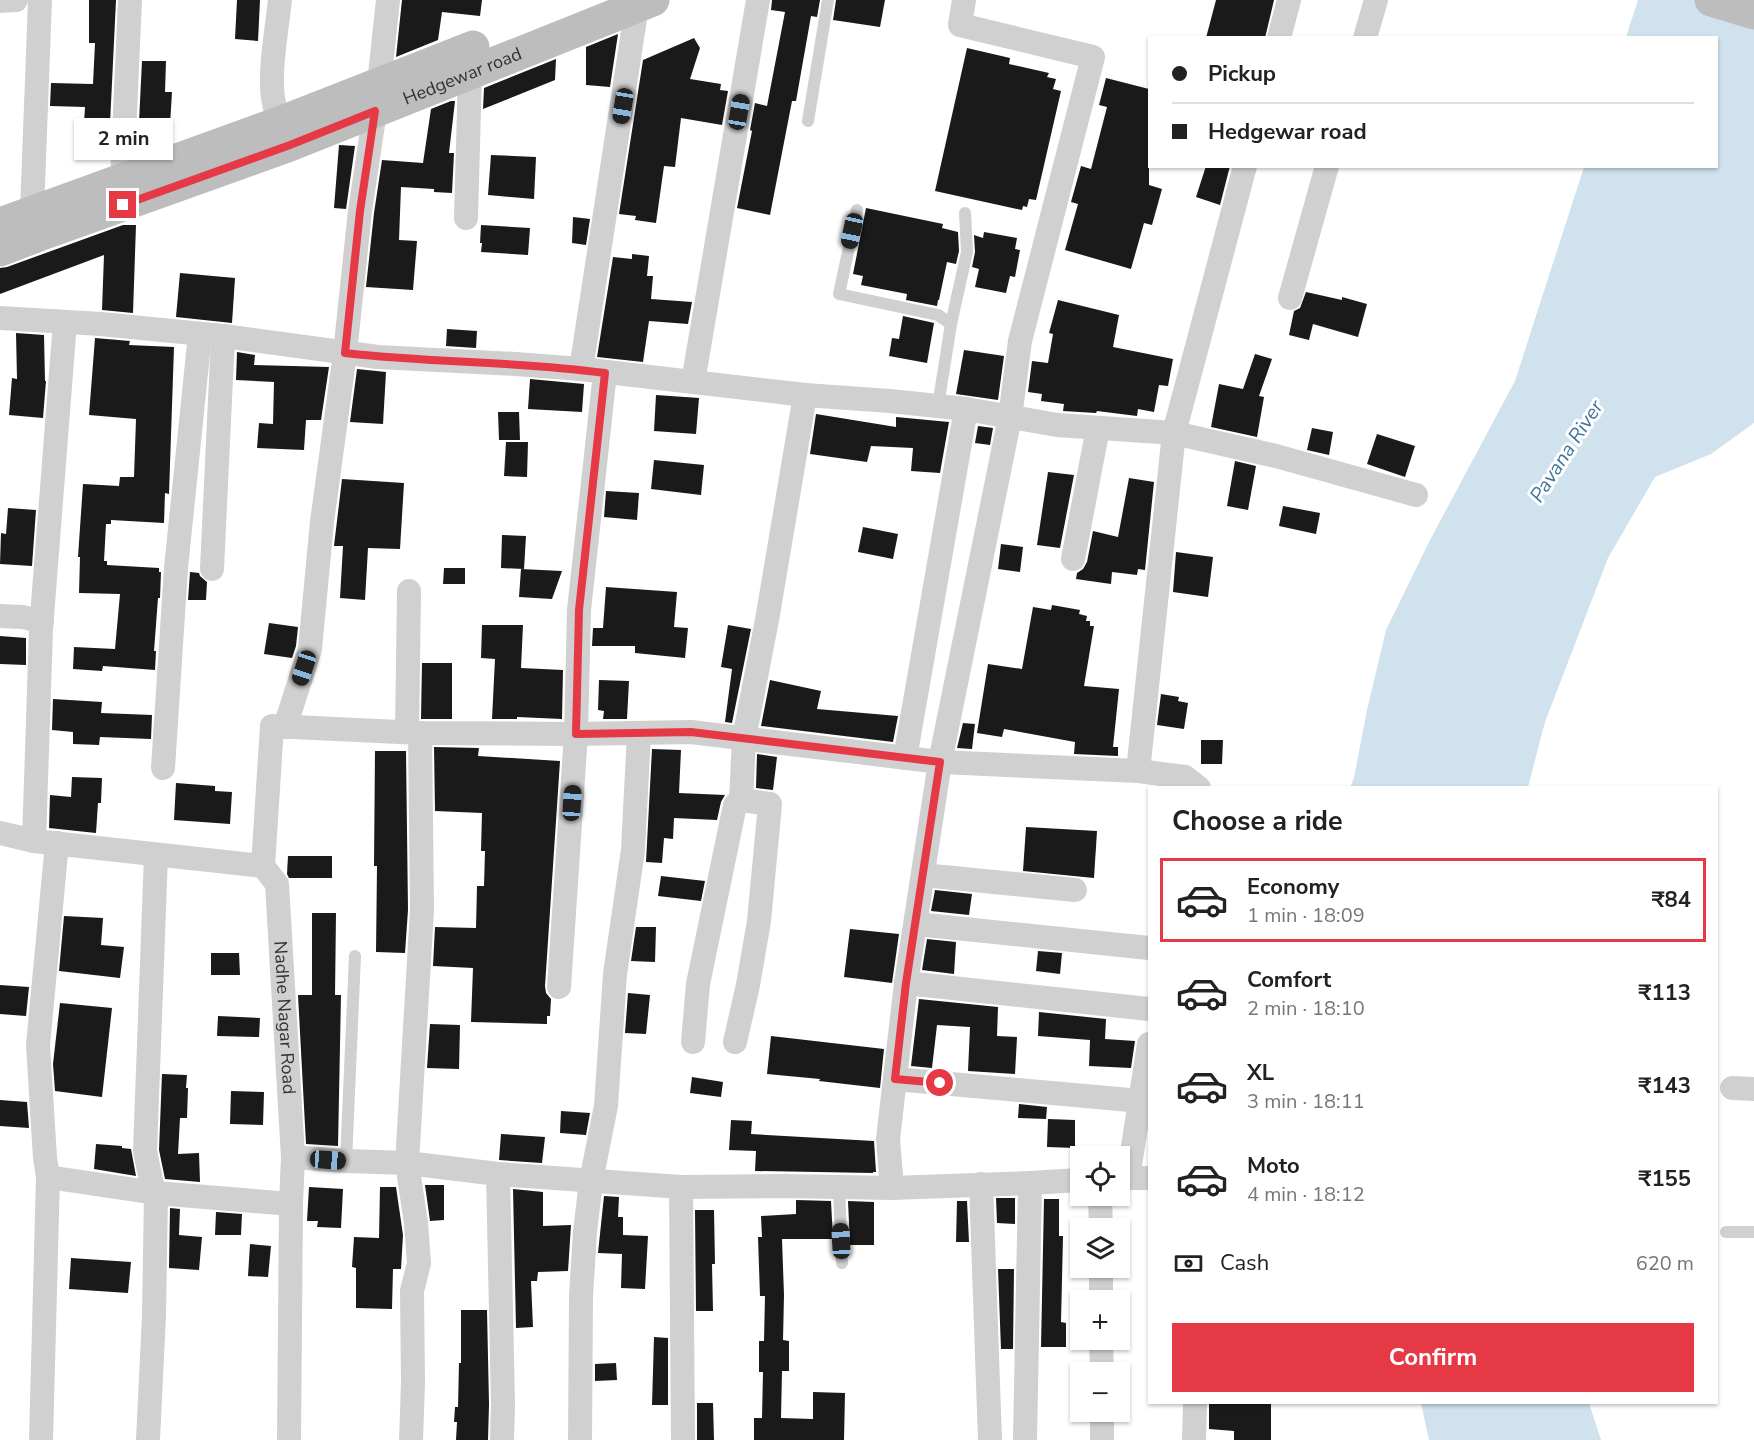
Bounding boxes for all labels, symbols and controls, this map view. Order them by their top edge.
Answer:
street label: Hedgewar road [399,42,525,111]
text: Pickup [1208,59,1276,89]
car [611,87,635,125]
car [727,93,751,131]
text: Hedgewar road [1208,117,1367,147]
callout: 2 min [74,118,172,160]
text: 2 min [98,125,149,152]
route end [109,191,136,218]
car [839,212,865,250]
water label: Pavana River [1523,394,1610,507]
car [290,648,318,688]
car [562,784,582,822]
text: Choose a ride [1172,803,1343,840]
text: Economy [1247,872,1339,902]
icon: car [1175,873,1229,927]
text: ₹84 [1651,885,1691,915]
text: 1 min · 18:09 [1247,902,1365,929]
street label: Nadhe Nagar Road [268,940,301,1095]
text: Comfort [1247,965,1331,995]
icon: car [1175,966,1229,1020]
text: ₹113 [1638,978,1691,1008]
text: 2 min · 18:10 [1247,995,1365,1022]
text: XL [1247,1058,1274,1088]
icon: car [1175,1059,1229,1113]
route start [926,1069,953,1096]
text: ₹143 [1638,1071,1691,1101]
text: 3 min · 18:11 [1247,1088,1365,1115]
map controls [1070,1146,1130,1422]
button: locate [1070,1146,1130,1206]
car [309,1150,347,1170]
text: Moto [1247,1151,1300,1181]
icon: car [1175,1152,1229,1206]
text: ₹155 [1638,1164,1691,1194]
text: 4 min · 18:12 [1247,1181,1365,1208]
button: layers [1070,1218,1130,1278]
car [831,1223,851,1259]
icon: cash [1172,1247,1205,1280]
text: Cash [1220,1248,1269,1278]
text: 620 m [1636,1250,1694,1277]
button: + [1070,1290,1130,1350]
button: Confirm [1172,1323,1694,1392]
button: − [1070,1362,1130,1422]

